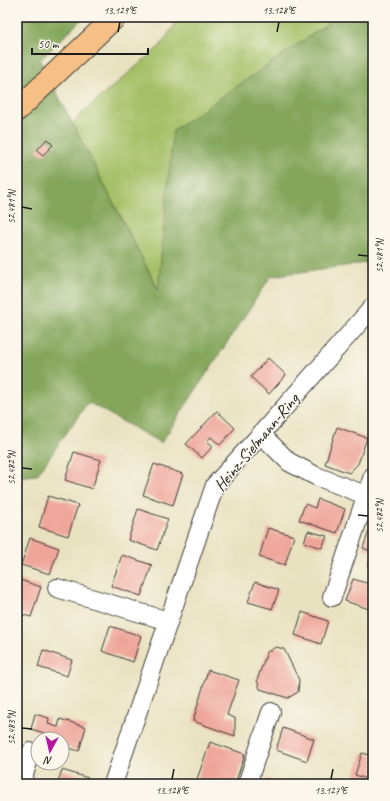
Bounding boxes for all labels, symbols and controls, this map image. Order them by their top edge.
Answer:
text: 13.129°E [104,4,138,17]
text: 13.128°E [263,4,297,17]
scale bar [32,30,148,56]
text: 50 m [38,36,60,52]
text: 52.481°N [5,188,18,224]
text: 52.481°N [373,237,386,273]
street label: Heinz-Sielmann-Ring [209,388,305,496]
text: 52.482°N [5,449,18,485]
text: 52.482°N [373,497,386,533]
text: 52.483°N [5,709,18,745]
north arrow [30,731,70,771]
text: N [42,753,53,768]
text: 13.128°E [156,784,190,797]
text: 13.127°E [315,784,349,797]

